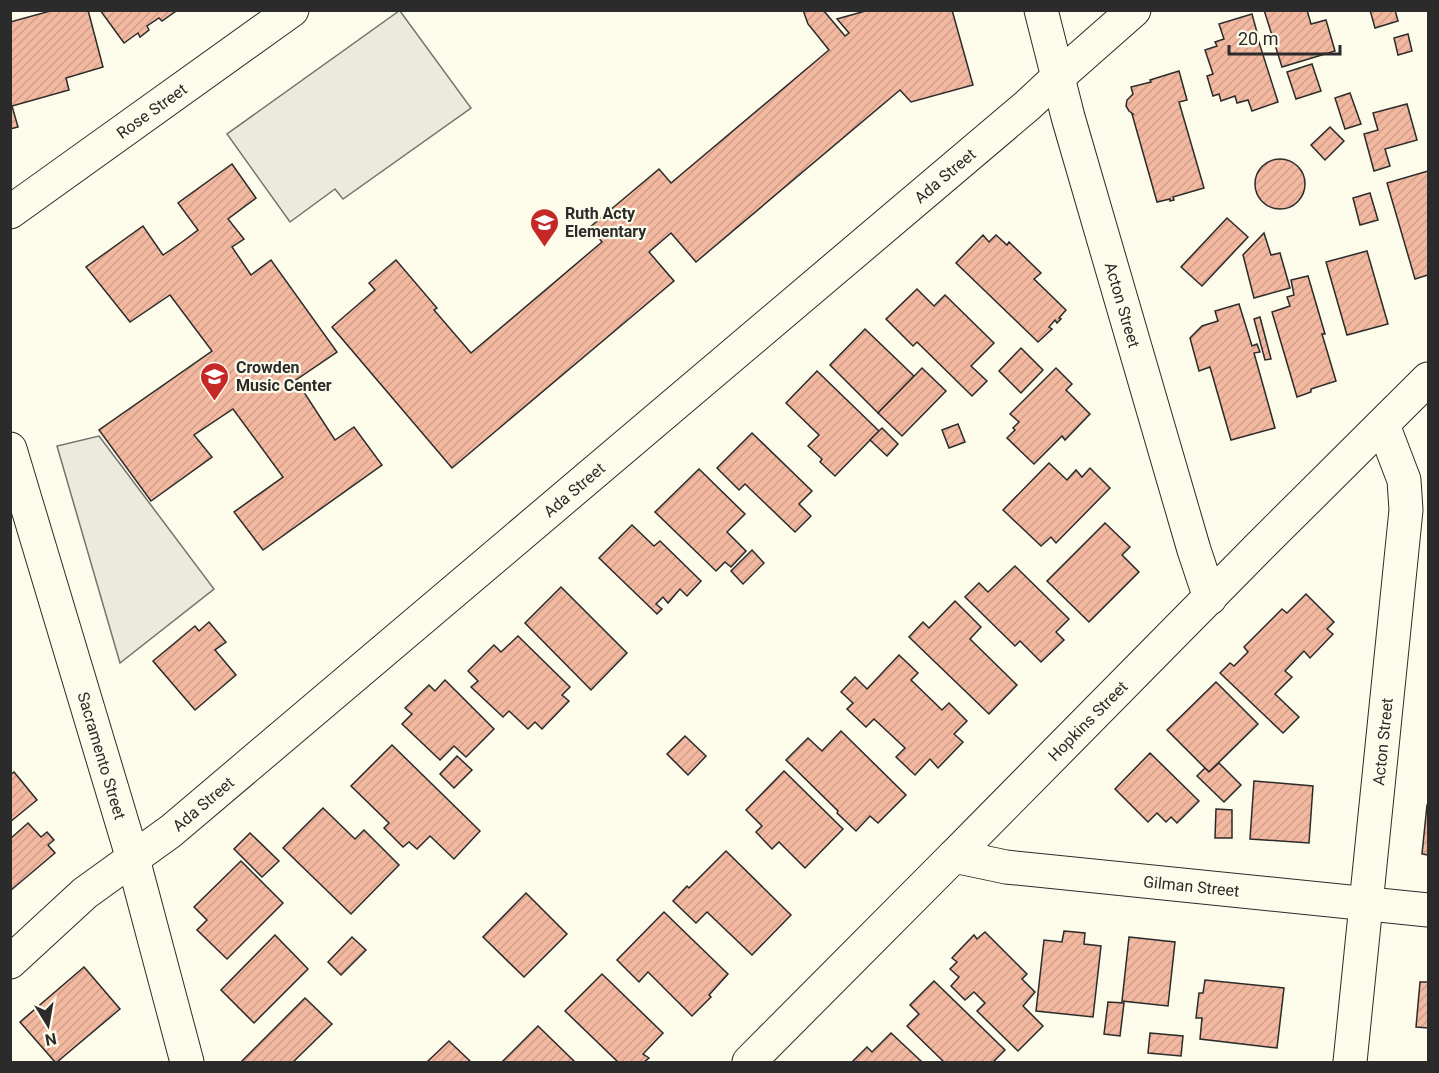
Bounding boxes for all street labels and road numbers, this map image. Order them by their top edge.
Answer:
street label: Rose Street [113,80,191,143]
street label: Ada Street [911,145,980,207]
street label: Acton Street [1101,260,1144,350]
street label: Ada Street [540,459,609,521]
street label: Hopkins Street [1044,677,1131,765]
street label: Sacramento Street [73,690,130,822]
street label: Acton Street [1369,697,1397,786]
street label: Ada Street [169,773,238,835]
street label: Gilman Street [1142,872,1240,901]

